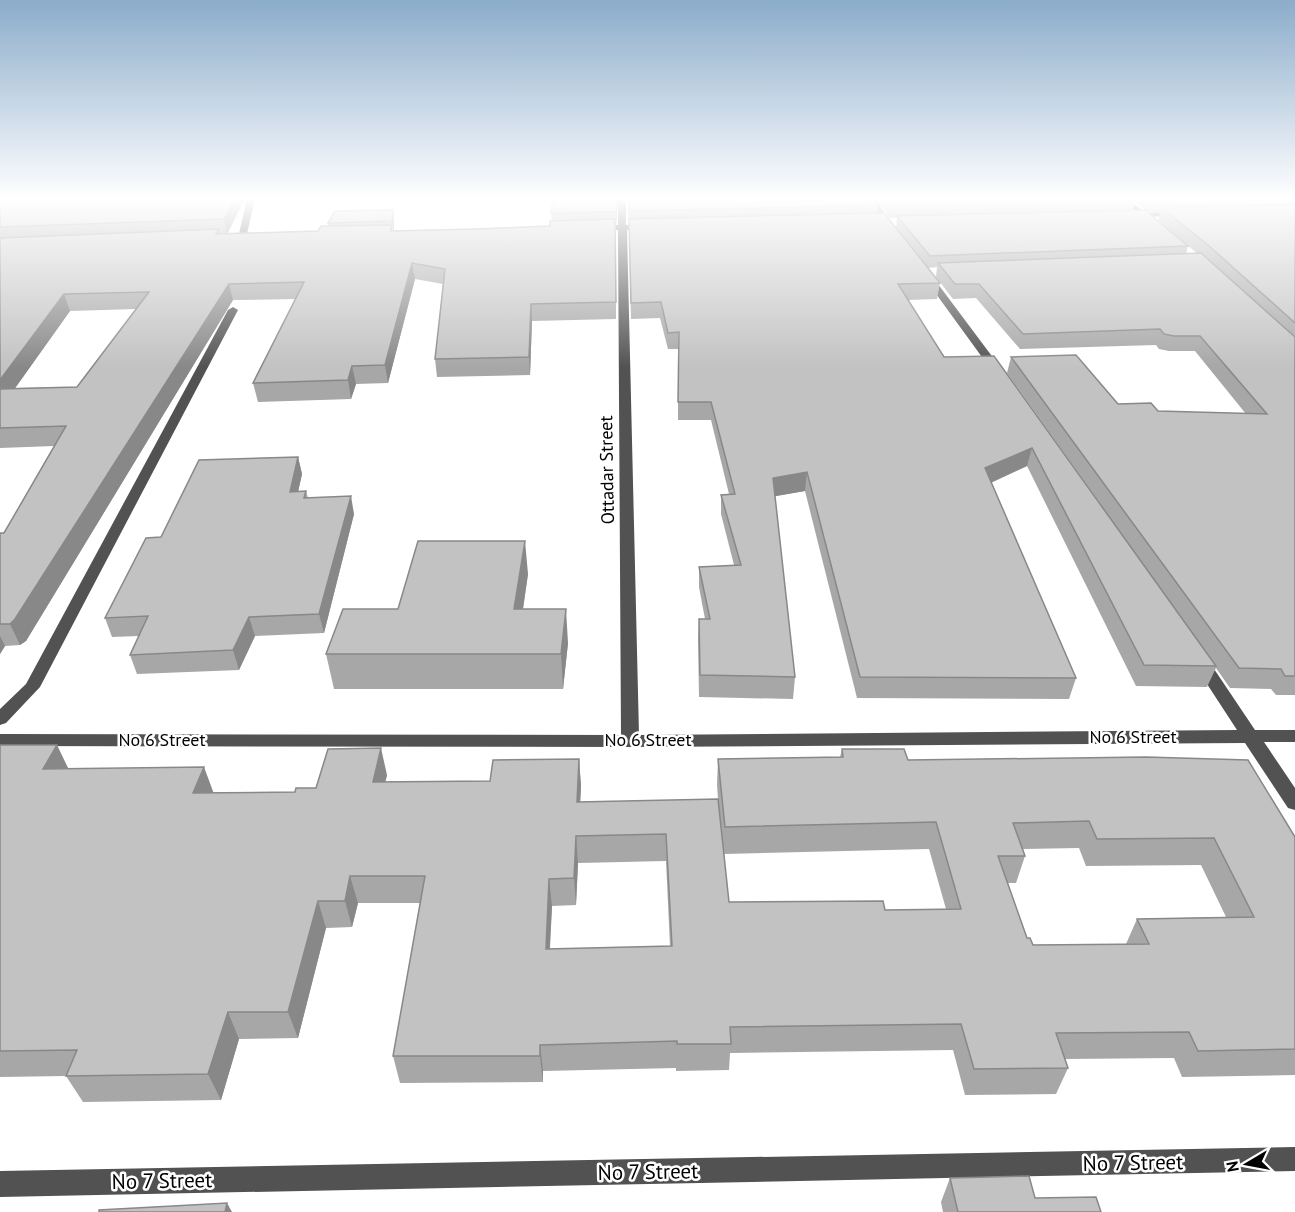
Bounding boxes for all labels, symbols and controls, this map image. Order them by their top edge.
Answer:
street label: Ottadar Street [594,415,619,525]
street label: No 6 Street [1089,725,1177,748]
street label: No 6 Street [118,728,206,751]
street label: No 6 Street [604,728,692,751]
north arrow [1217,1134,1277,1194]
street label: No 7 Street [1082,1148,1184,1177]
street label: No 7 Street [597,1157,699,1186]
text: N [1221,1160,1243,1174]
street label: No 7 Street [111,1166,213,1195]

